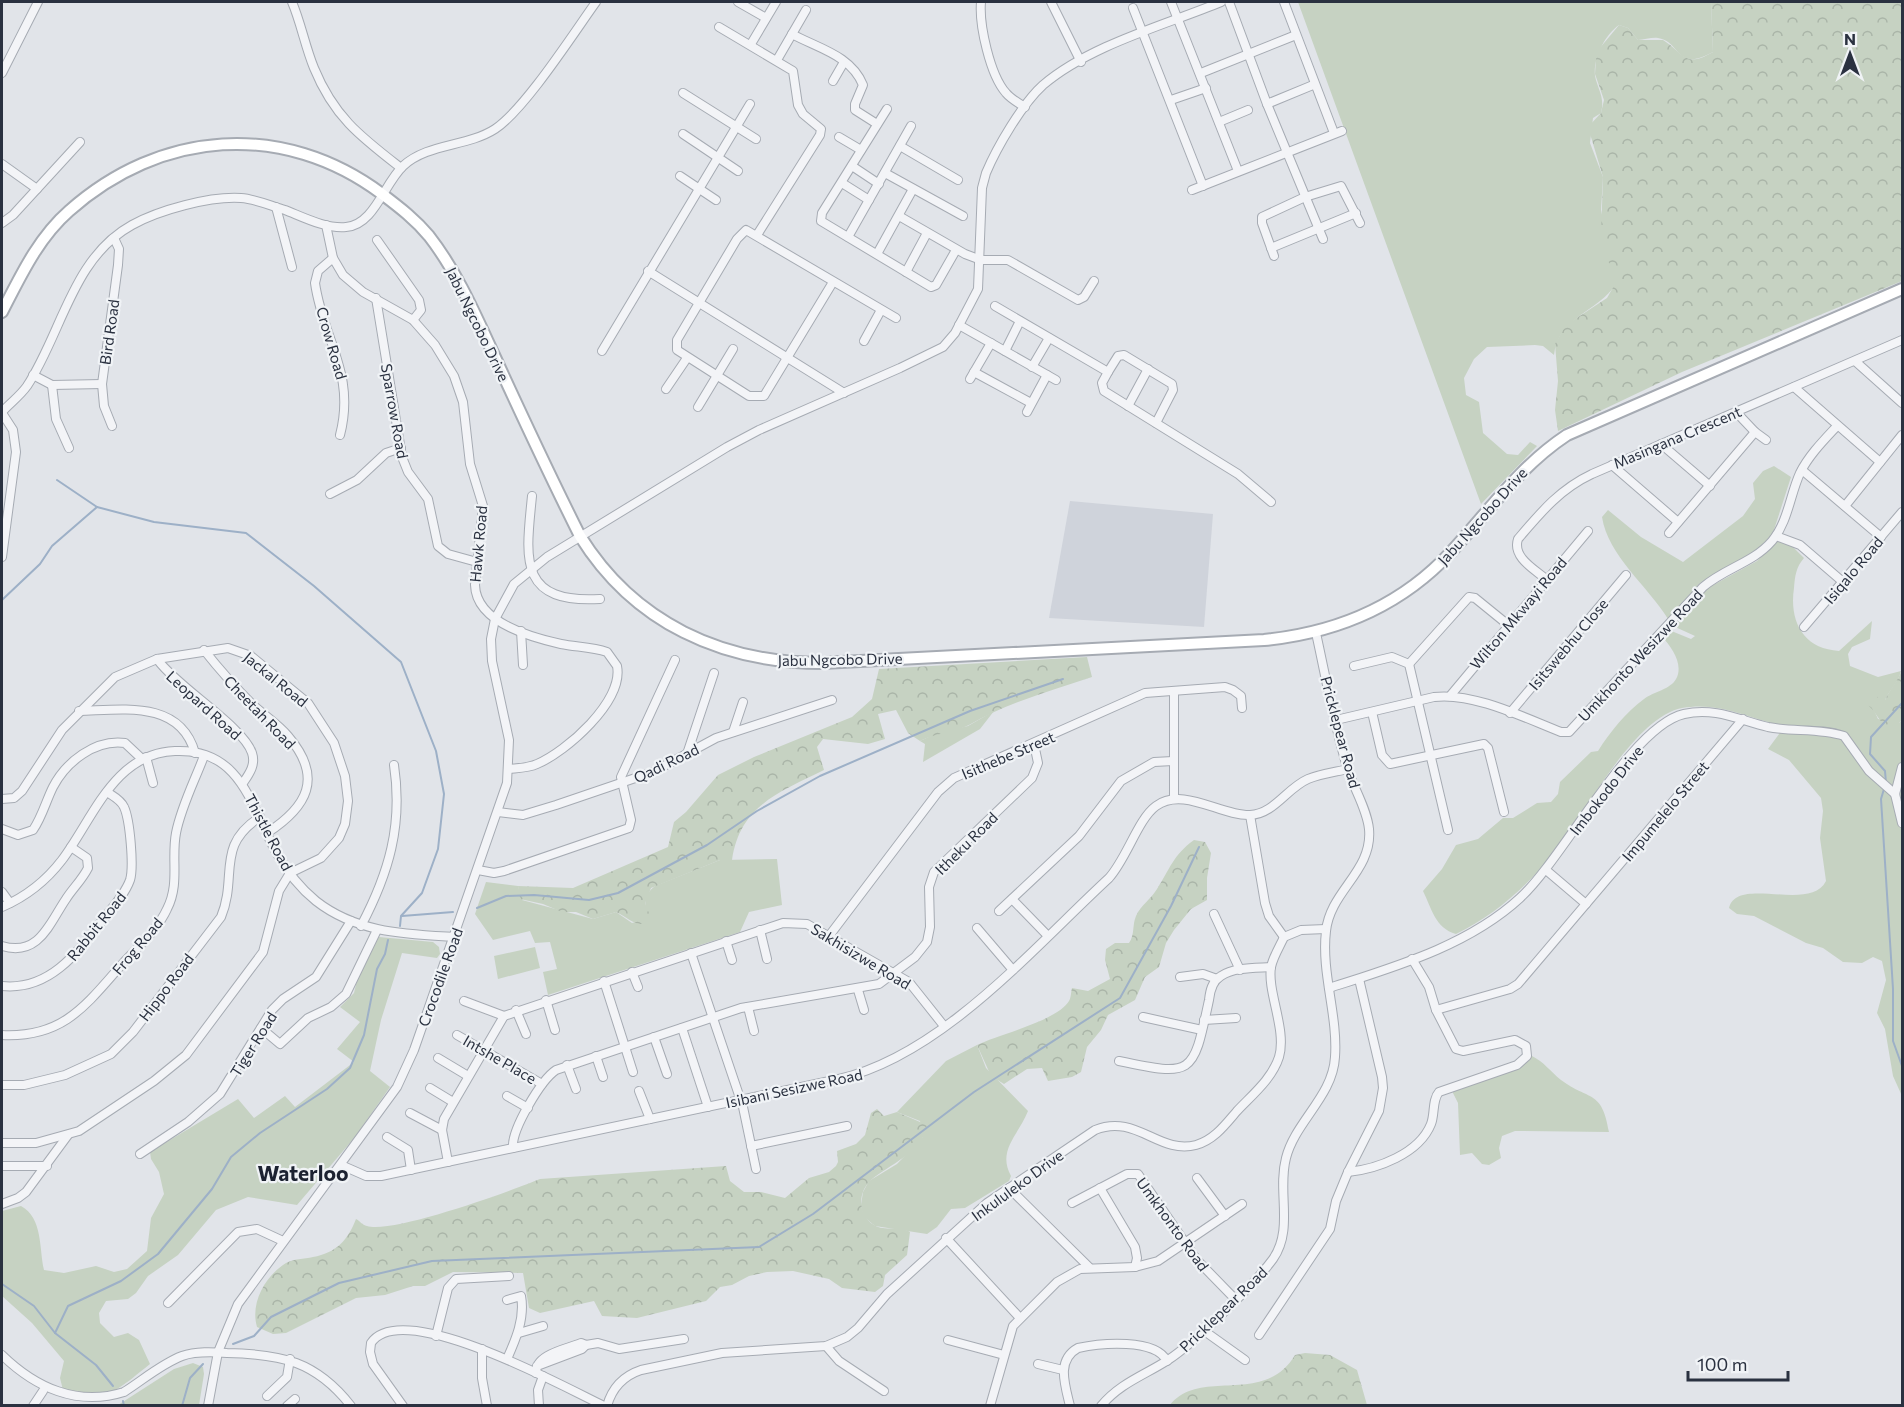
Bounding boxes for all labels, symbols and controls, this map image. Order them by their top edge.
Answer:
north arrow [1820,24,1880,84]
text: N [1844,29,1856,48]
street label: Jabu Ngcobo Drive [443,264,514,384]
street label: Bird Road [96,298,122,366]
street label: Crow Road [313,305,351,381]
street label: Sparrow Road [378,362,412,460]
street label: Masingana Crescent [1610,402,1744,472]
street label: Jabu Ngcobo Drive [1434,463,1531,568]
street label: Hawk Road [466,505,490,583]
street label: Isiqalo Road [1820,533,1886,607]
street label: Wilton Mkwayi Road [1466,553,1570,673]
street label: Umkhonto Wesizwe Road [1574,585,1706,725]
street label: Isitswebhu Close [1525,595,1611,693]
street label: Jackal Road [240,648,312,710]
street label: Jabu Ngcobo Drive [777,649,903,669]
street label: Leopard Road [163,667,245,743]
street label: Cheetah Road [221,672,299,752]
street label: Pricklepear Road [1317,674,1365,790]
street label: Isithebe Street [959,727,1057,783]
street label: Qadi Road [630,739,702,787]
street label: Imbokodo Drive [1565,742,1647,838]
street label: Impumelelo Street [1618,757,1712,865]
street label: Thistle Road [241,790,297,874]
street label: Itheku Road [931,808,1001,878]
street label: Rabbit Road [63,888,129,964]
street label: Frog Road [108,914,166,978]
street label: Sakhisizwe Road [808,919,914,993]
street label: Crocodile Road [414,925,466,1029]
street label: Hippo Road [135,950,197,1024]
street label: Tiger Road [226,1008,280,1080]
street label: Intshe Place [460,1031,540,1087]
street label: Isibani Sesizwe Road [724,1065,864,1111]
street label: Inkululeko Drive [968,1146,1066,1224]
district label: Waterloo [257,1160,349,1185]
street label: Umkhonto Road [1133,1174,1213,1274]
street label: Pricklepear Road [1175,1263,1271,1355]
scale bar [1688,1344,1788,1382]
text: 100 m [1697,1353,1747,1375]

